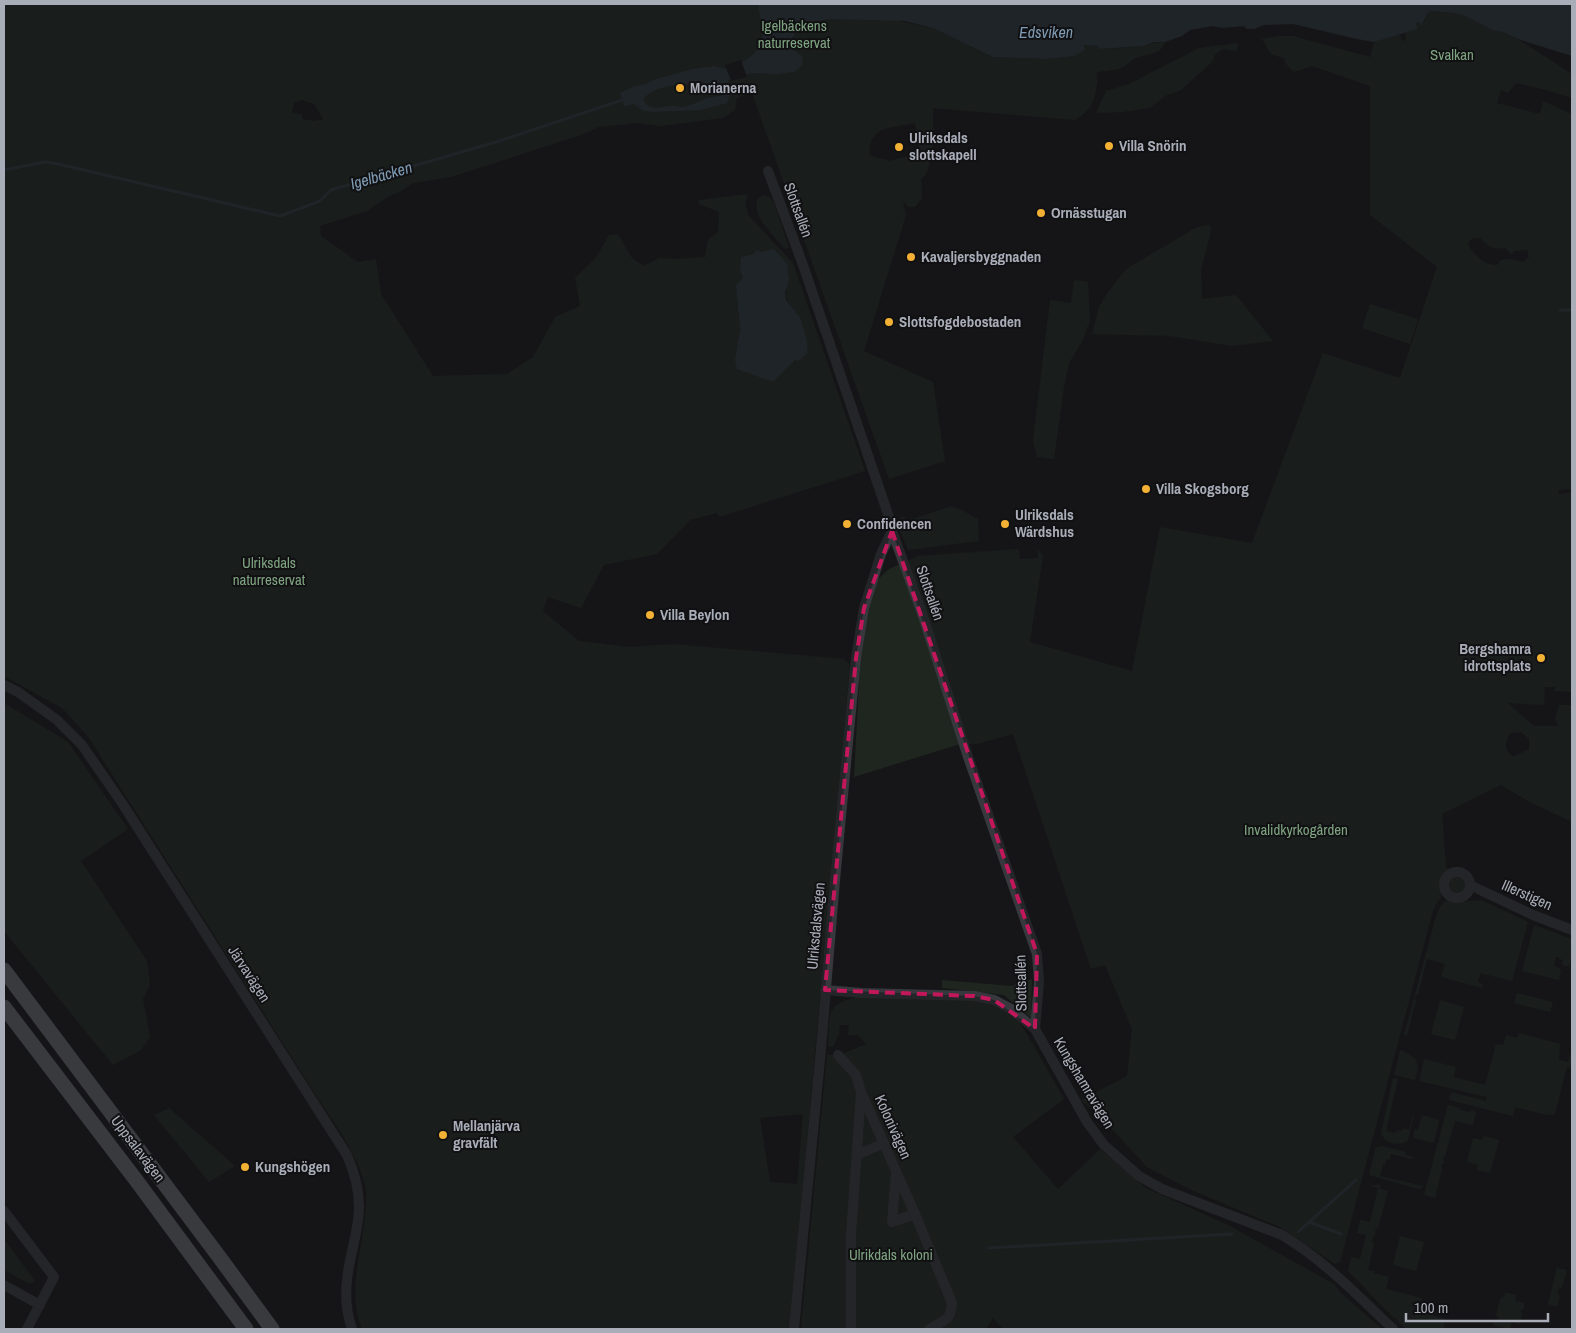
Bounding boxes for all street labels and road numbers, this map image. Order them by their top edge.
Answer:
street label: Slottsallén [779,180,818,240]
street label: Slottsallén [911,563,950,623]
street label: Illerstigen [1499,874,1556,915]
street label: Ulriksdalsvägen [801,881,830,970]
street label: Järvavägen [223,941,276,1006]
street label: Slottsallén [1010,954,1031,1012]
street label: Kungshamravägen [1049,1033,1120,1132]
street label: Kolonivägen [870,1091,917,1162]
street label: Uppsalavägen [106,1111,170,1186]

